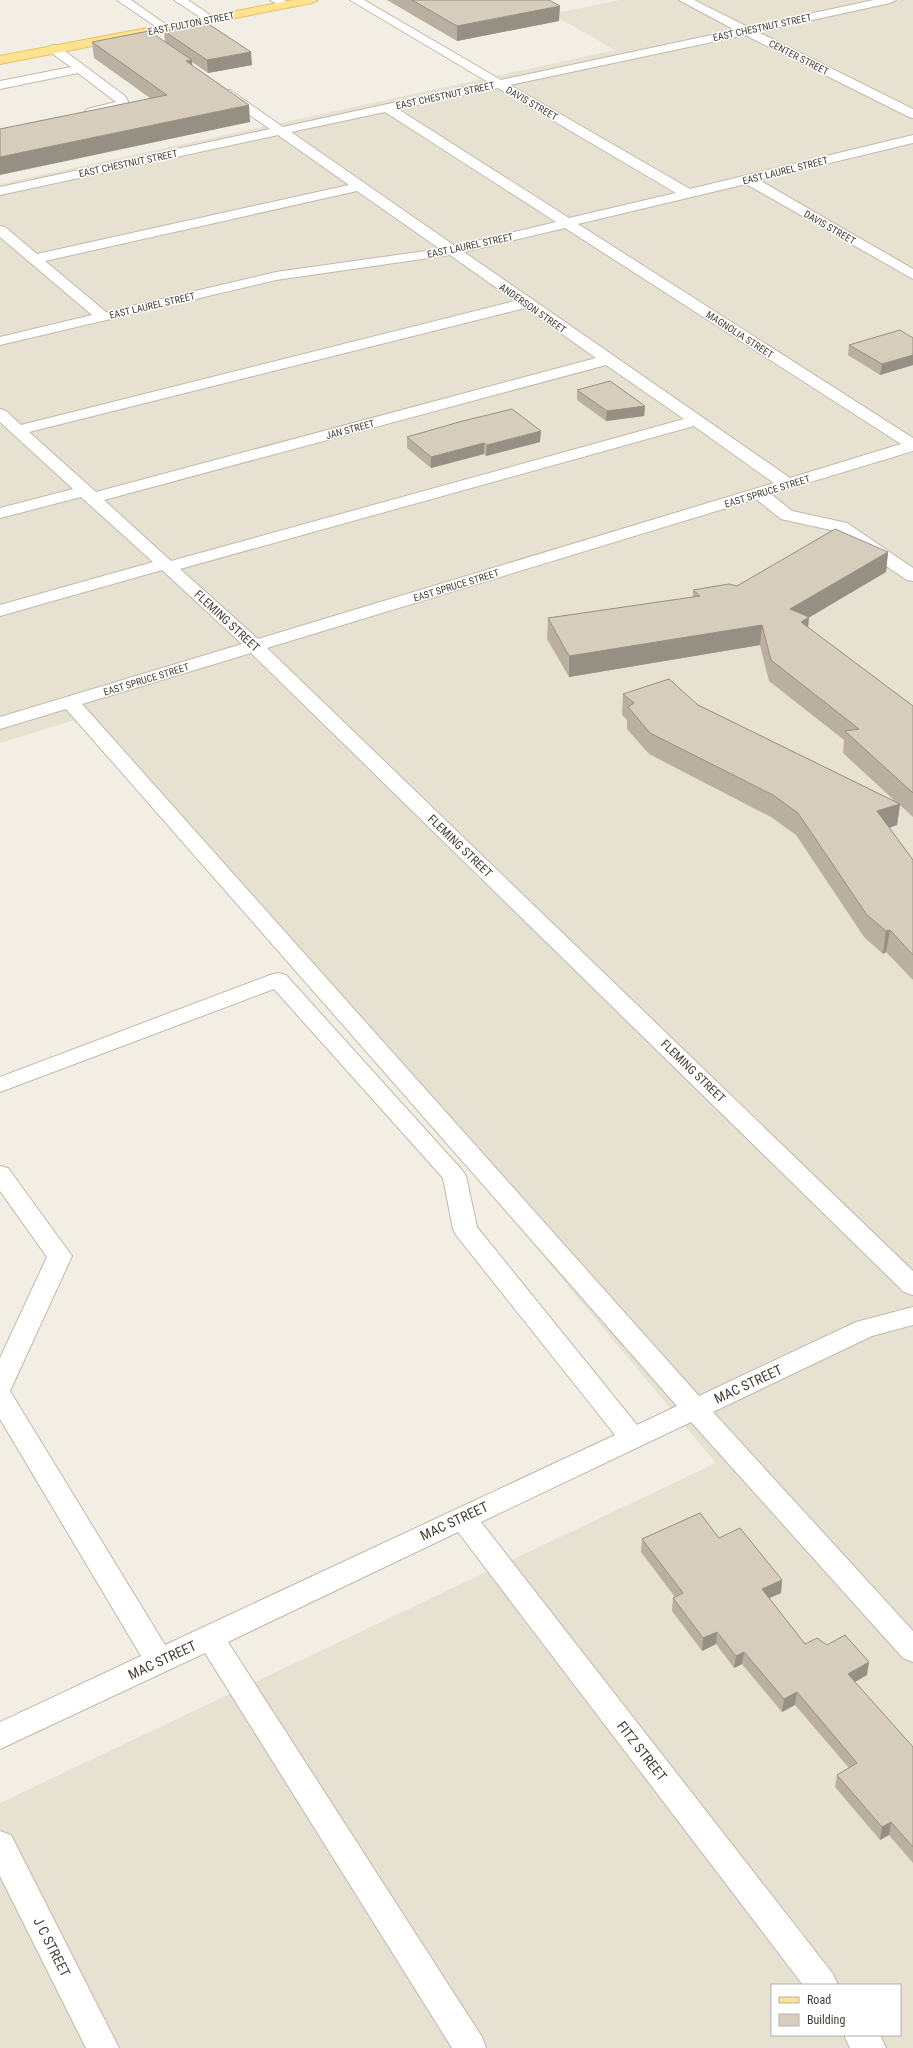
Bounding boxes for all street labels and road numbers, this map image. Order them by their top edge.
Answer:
street label: EAST FULTON STREET [147,10,235,37]
street label: EAST CHESTNUT STREET [712,12,812,43]
street label: CENTER STREET [767,38,830,77]
street label: EAST CHESTNUT STREET [395,80,495,111]
street label: DAVIS STREET [504,84,559,123]
street label: EAST CHESTNUT STREET [78,148,178,179]
street label: EAST LAUREL STREET [741,155,829,186]
street label: DAVIS STREET [802,208,857,247]
street label: EAST LAUREL STREET [426,231,514,260]
street label: ANDERSON STREET [497,281,568,335]
street label: EAST LAUREL STREET [108,290,196,321]
street label: MAGNOLIA STREET [704,309,775,360]
street label: JAN STREET [325,418,376,441]
street label: EAST SPRUCE STREET [723,473,811,510]
street label: EAST SPRUCE STREET [412,567,500,604]
street label: FLEMING STREET [192,587,262,655]
street label: EAST SPRUCE STREET [102,661,190,698]
street label: FLEMING STREET [425,812,495,880]
street label: FLEMING STREET [658,1037,728,1105]
street label: MAC STREET [711,1361,785,1407]
street label: MAC STREET [417,1498,491,1544]
street label: MAC STREET [125,1637,199,1683]
street label: FITZ STREET [614,1718,670,1784]
street label: J C STREET [30,1915,74,1979]

